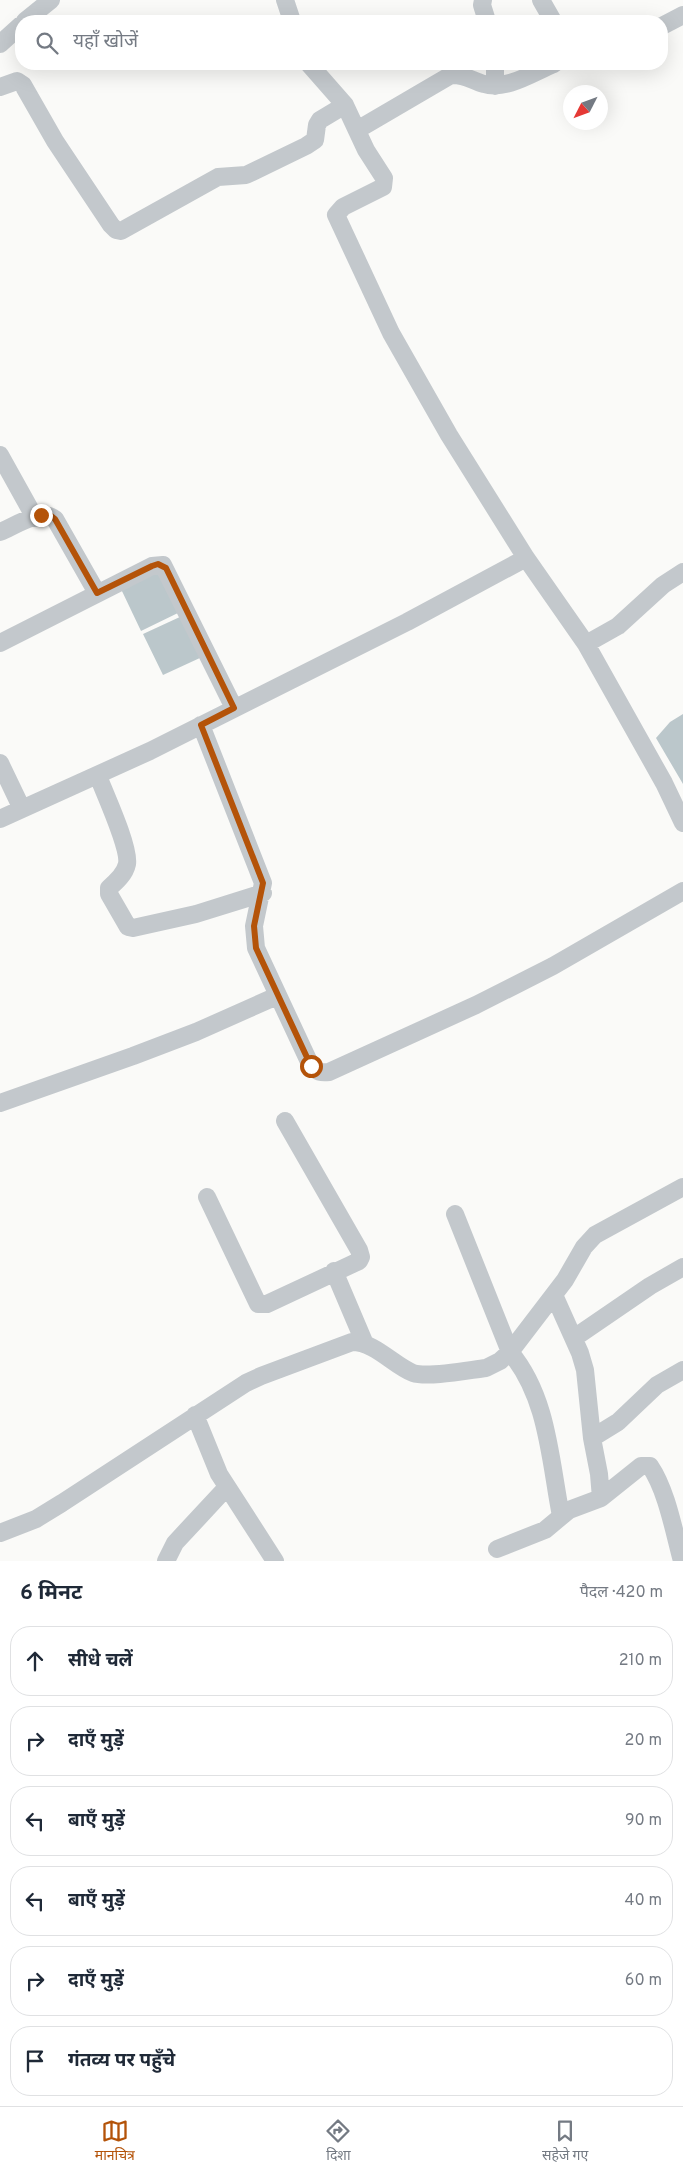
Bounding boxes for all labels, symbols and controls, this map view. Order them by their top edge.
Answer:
search box [15,15,668,70]
icon: search [33,29,61,57]
text: यहाँ खोजें [73,30,138,54]
north arrow [563,85,608,130]
route end [30,504,53,527]
route start [300,1055,323,1078]
text: 6 मिनट [20,1580,82,1607]
text: पैदल · 420 m [580,1583,663,1603]
icon: ahead [21,1647,49,1675]
text: सीधे चलें [68,1649,133,1673]
text: 210 m [619,1651,662,1671]
icon: right [21,1727,49,1755]
text: दाएँ मुड़ें [68,1729,124,1753]
text: 20 m [625,1731,662,1751]
icon: left [21,1807,49,1835]
text: बाएँ मुड़ें [68,1809,125,1833]
text: 90 m [625,1811,662,1831]
icon: left [21,1887,49,1915]
text: बाएँ मुड़ें [68,1889,125,1913]
text: 40 m [624,1891,662,1911]
icon: right [21,1967,49,1995]
text: दाएँ मुड़ें [68,1969,124,1993]
text: 60 m [625,1971,662,1991]
icon: arrive [21,2047,49,2075]
text: गंतव्य पर पहुँचे [68,2049,175,2073]
tab: मानचित्र [95,2117,135,2166]
tab: दिशा [324,2117,352,2166]
tab: सहेजे गए [542,2117,588,2166]

